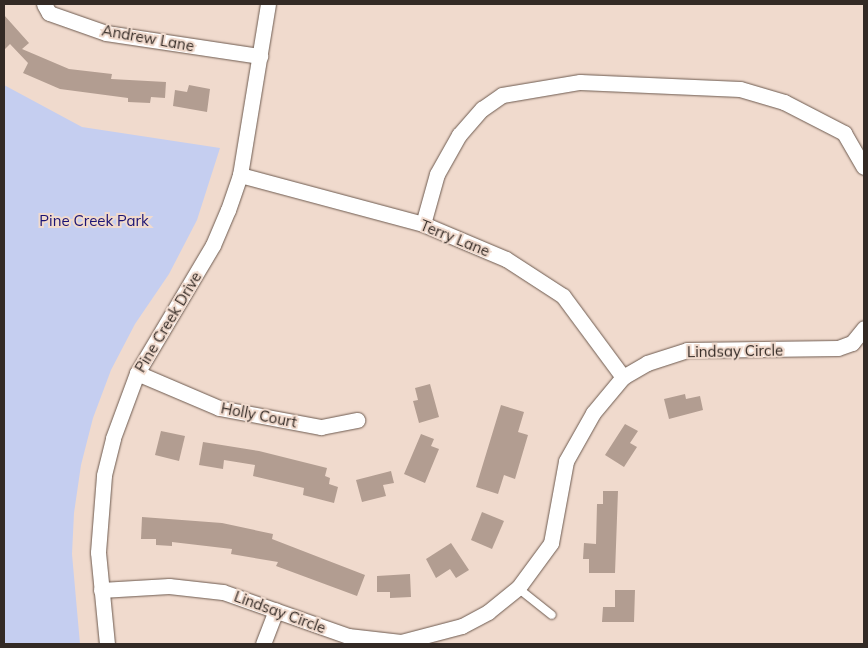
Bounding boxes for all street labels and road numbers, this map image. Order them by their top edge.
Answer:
street label: Andrew Lane [100,21,196,55]
street label: Terry Lane [418,216,492,260]
street label: Pine Creek Drive [131,269,205,375]
street label: Lindsay Circle [687,341,783,361]
street label: Holly Court [219,399,299,431]
street label: Lindsay Circle [232,587,328,637]

